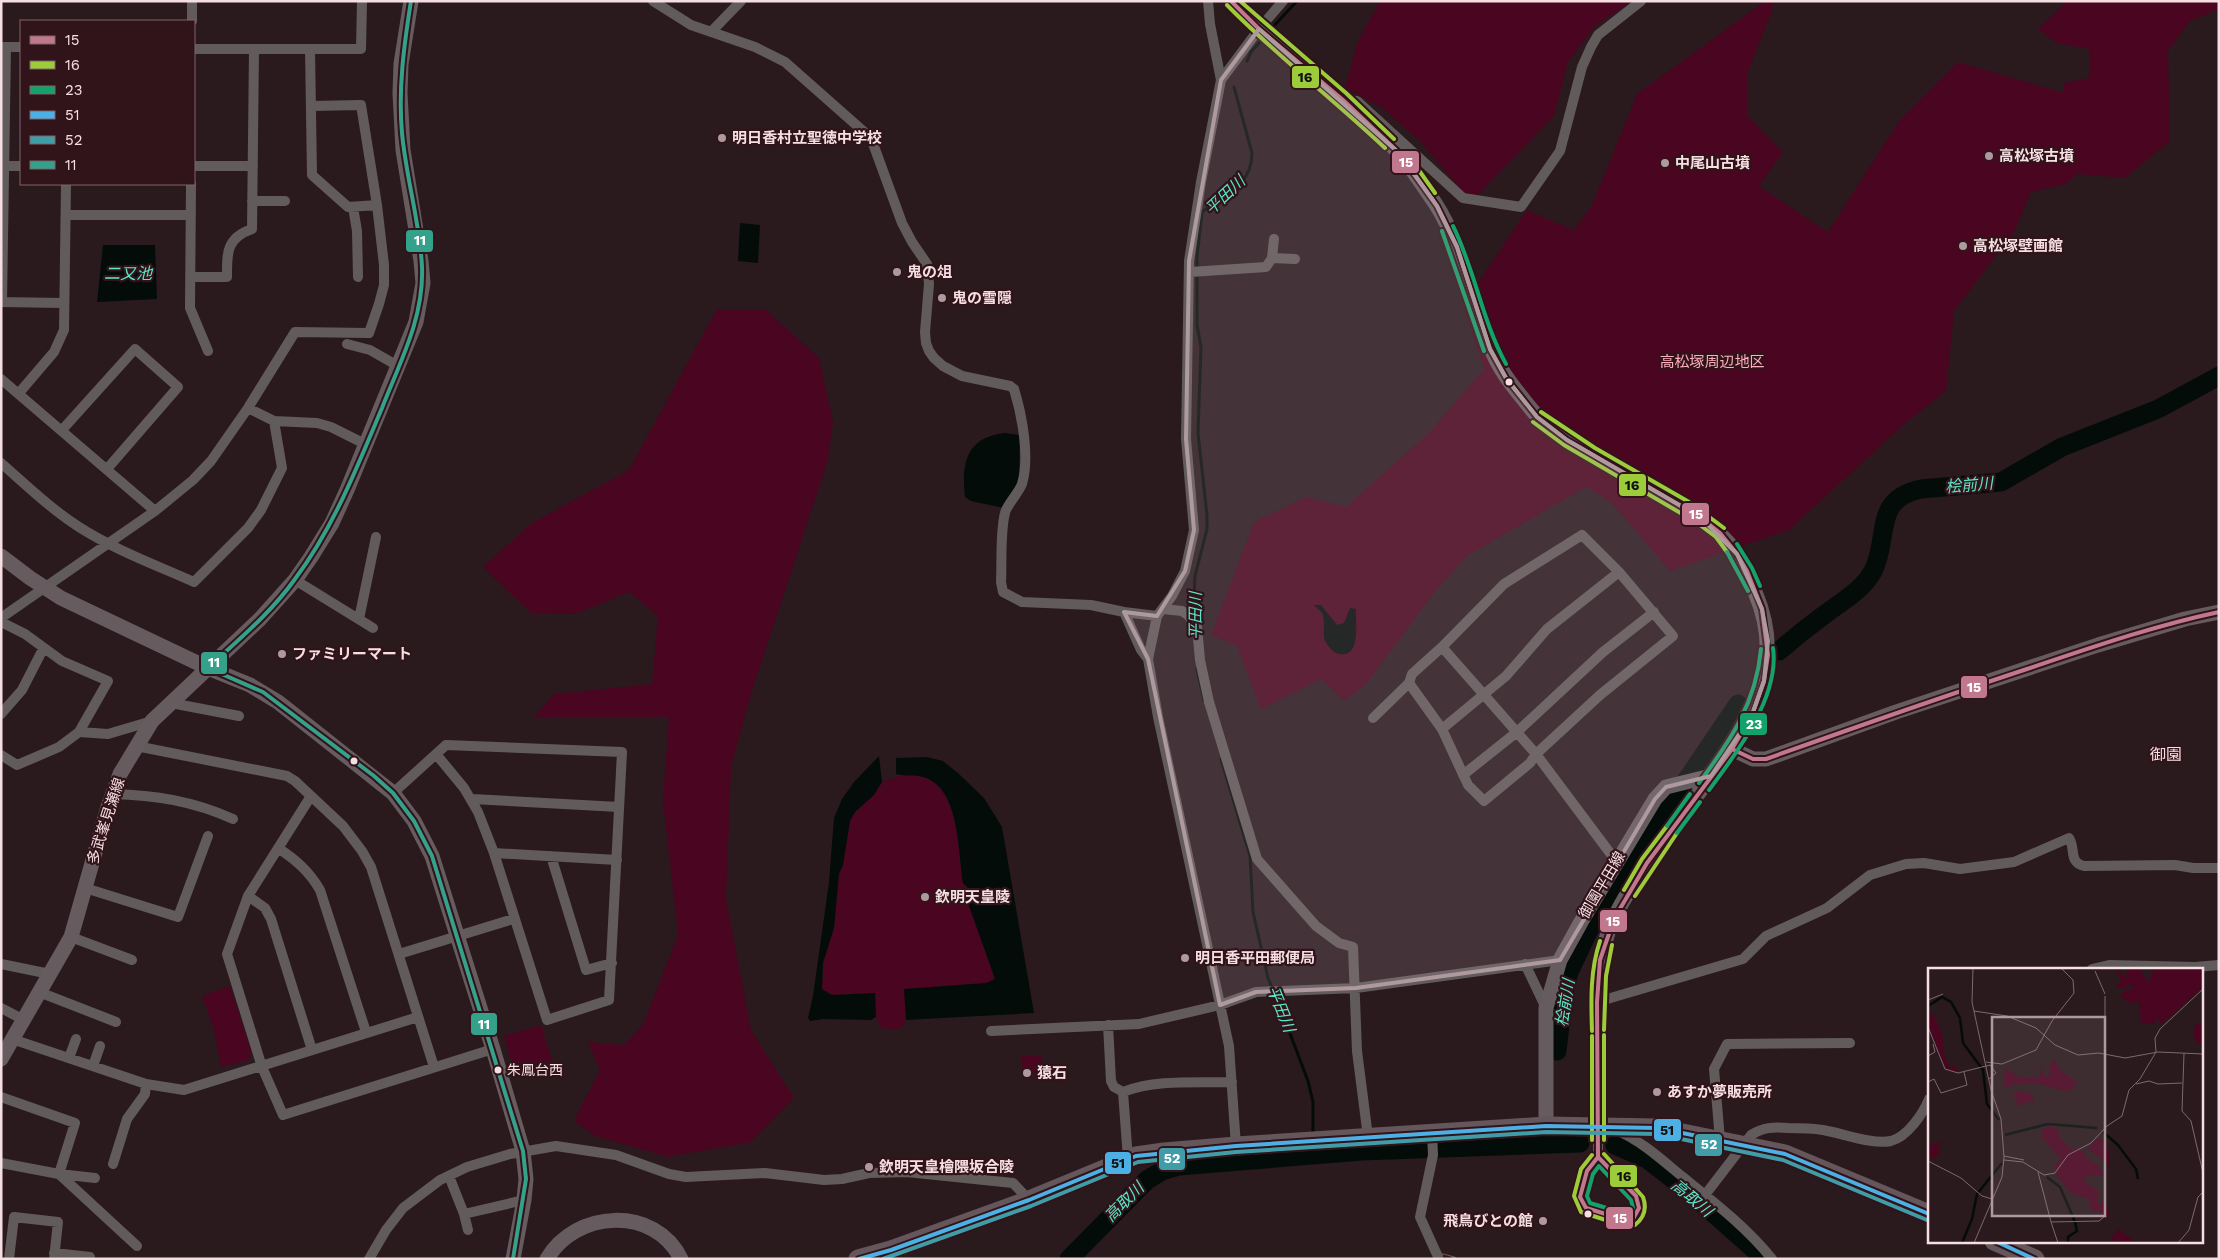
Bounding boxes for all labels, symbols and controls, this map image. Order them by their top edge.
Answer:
legend [20,20,195,185]
text: 15 [65,31,80,49]
text: 16 [65,56,80,74]
line badge: 16 [1291,65,1320,89]
text: 16 [1298,69,1313,85]
text: 23 [65,81,83,99]
text: 51 [65,106,80,124]
place label: 明日香村立聖徳中学校 [732,129,882,147]
text: 52 [65,131,82,149]
marker: 明日香村立聖徳中学校 [716,132,728,144]
place label: 高松塚古墳 [1999,147,2074,165]
line badge: 15 [1391,150,1420,174]
marker: 高松塚古墳 [1983,150,1995,162]
text: 15 [1399,154,1413,170]
place label: 中尾山古墳 [1675,154,1750,172]
text: 11 [65,156,77,174]
marker: 中尾山古墳 [1659,157,1671,169]
water label: 平田川 [1201,170,1250,218]
line badge: 11 [405,229,434,253]
text: 11 [414,232,426,248]
place label: 高松塚壁画館 [1973,237,2063,255]
marker: 高松塚壁画館 [1957,240,1969,252]
place label: 鬼の俎 [907,263,952,281]
water label: 二又池 [104,264,154,283]
marker: 鬼の俎 [891,266,903,278]
place label: 鬼の雪隠 [952,289,1012,307]
marker: 鬼の雪隠 [936,292,948,304]
park label: 高松塚周辺地区 [1659,353,1765,371]
unlabelled marker [1504,377,1514,387]
line badge: 16 [1618,473,1647,497]
water label: 桧前川 [1944,473,1996,497]
text: 16 [1625,477,1640,493]
line badge: 15 [1681,502,1710,526]
text: 15 [1689,506,1703,522]
water label: 平田川 [1186,590,1205,640]
place label: ファミリーマート [292,645,412,663]
marker: ファミリーマート [276,648,288,660]
line badge: 11 [200,651,228,675]
text: 11 [208,654,220,670]
line badge: 15 [1960,675,1988,699]
text: 15 [1967,679,1981,695]
line badge: 23 [1739,712,1768,736]
text: 23 [1746,716,1762,732]
district label: 御園 [2150,745,2182,764]
unlabelled marker [349,756,359,766]
street label: 多武峯見瀬線 [84,775,128,867]
street label: 御園平田線 [1575,848,1629,922]
place label: 欽明天皇陵 [935,888,1010,906]
marker: 欽明天皇陵 [919,891,931,903]
line badge: 15 [1599,909,1628,933]
text: 15 [1606,913,1620,929]
place label: 明日香平田郵便局 [1195,949,1315,967]
marker: 明日香平田郵便局 [1179,952,1191,964]
inset map [1928,968,2202,1242]
water label: 桧前川 [1552,976,1578,1028]
water label: 平田川 [1263,983,1300,1037]
line badge: 11 [470,1012,498,1036]
text: 11 [478,1016,490,1032]
place label: 朱鳳台西 [507,1062,563,1078]
place label: 猿石 [1037,1064,1067,1082]
marker: 朱鳳台西 [493,1065,503,1075]
marker: 猿石 [1021,1067,1033,1079]
place label: あすか夢販売所 [1667,1083,1772,1101]
marker: あすか夢販売所 [1651,1086,1663,1098]
line badge: 51 [1653,1118,1682,1142]
text: 51 [1660,1122,1674,1138]
line badge: 52 [1694,1133,1723,1157]
text: 52 [1701,1136,1717,1152]
line badge: 52 [1158,1147,1186,1171]
text: 52 [1164,1150,1180,1166]
line badge: 51 [1104,1151,1132,1175]
text: 51 [1111,1155,1125,1171]
place label: 欽明天皇檜隈坂合陵 [879,1158,1014,1176]
marker: 欽明天皇檜隈坂合陵 [863,1161,875,1173]
line badge: 16 [1609,1164,1638,1188]
text: 16 [1617,1168,1632,1184]
water label: 高取川 [1668,1175,1718,1222]
water label: 高取川 [1100,1177,1149,1226]
line badge: 15 [1605,1206,1634,1230]
unlabelled marker [1583,1209,1593,1219]
text: 15 [1613,1210,1627,1226]
place label: 飛鳥びとの館 [1443,1212,1533,1230]
marker: 飛鳥びとの館 [1537,1215,1549,1227]

